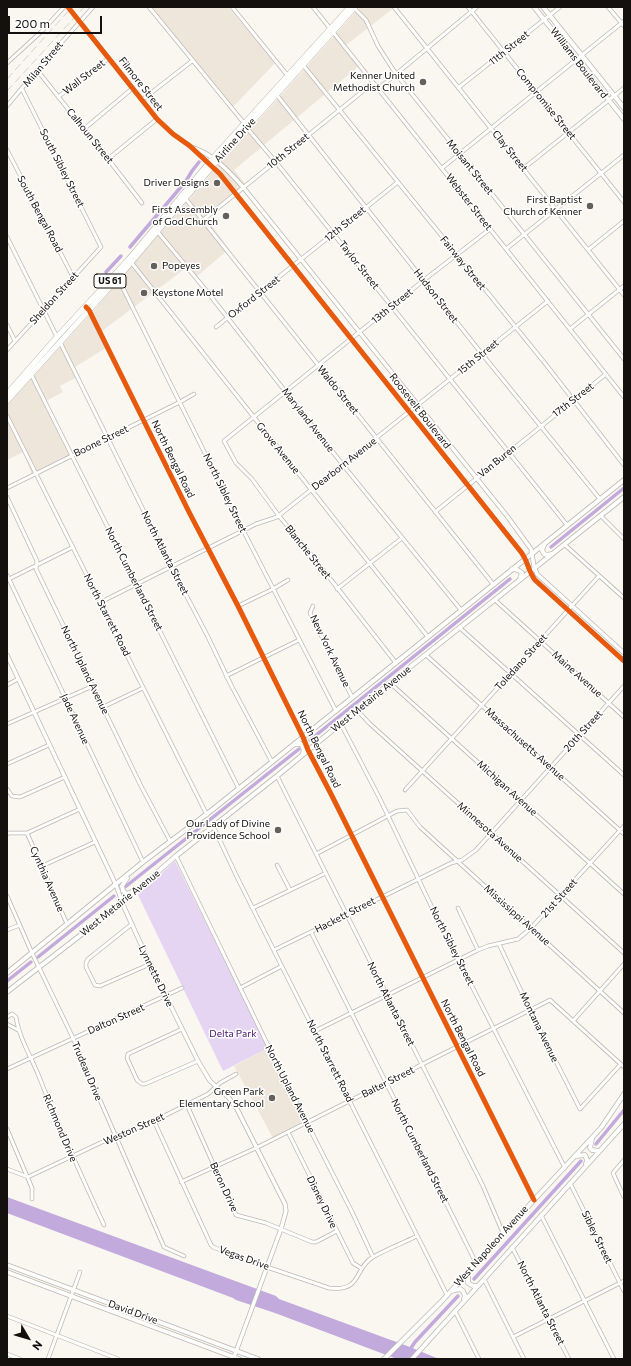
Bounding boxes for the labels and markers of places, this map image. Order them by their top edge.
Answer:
place label: Kenner United Methodist Church [333,70,415,94]
marker: Kenner United Methodist Church [418,77,428,87]
place label: Driver Designs [143,177,209,189]
marker: Driver Designs [212,178,222,188]
place label: First Baptist Church of Kenner [503,194,582,218]
marker: First Baptist Church of Kenner [585,201,595,211]
place label: First Assembly of God Church [152,204,218,228]
marker: First Assembly of God Church [221,211,231,221]
place label: Popeyes [162,260,200,272]
marker: Popeyes [149,261,159,271]
place label: Keystone Motel [152,287,223,299]
marker: Keystone Motel [139,288,149,298]
place label: Our Lady of Divine Providence School [186,818,270,842]
marker: Our Lady of Divine Providence School [273,825,283,835]
place label: Green Park Elementary School [179,1086,264,1110]
marker: Green Park Elementary School [267,1093,277,1103]

